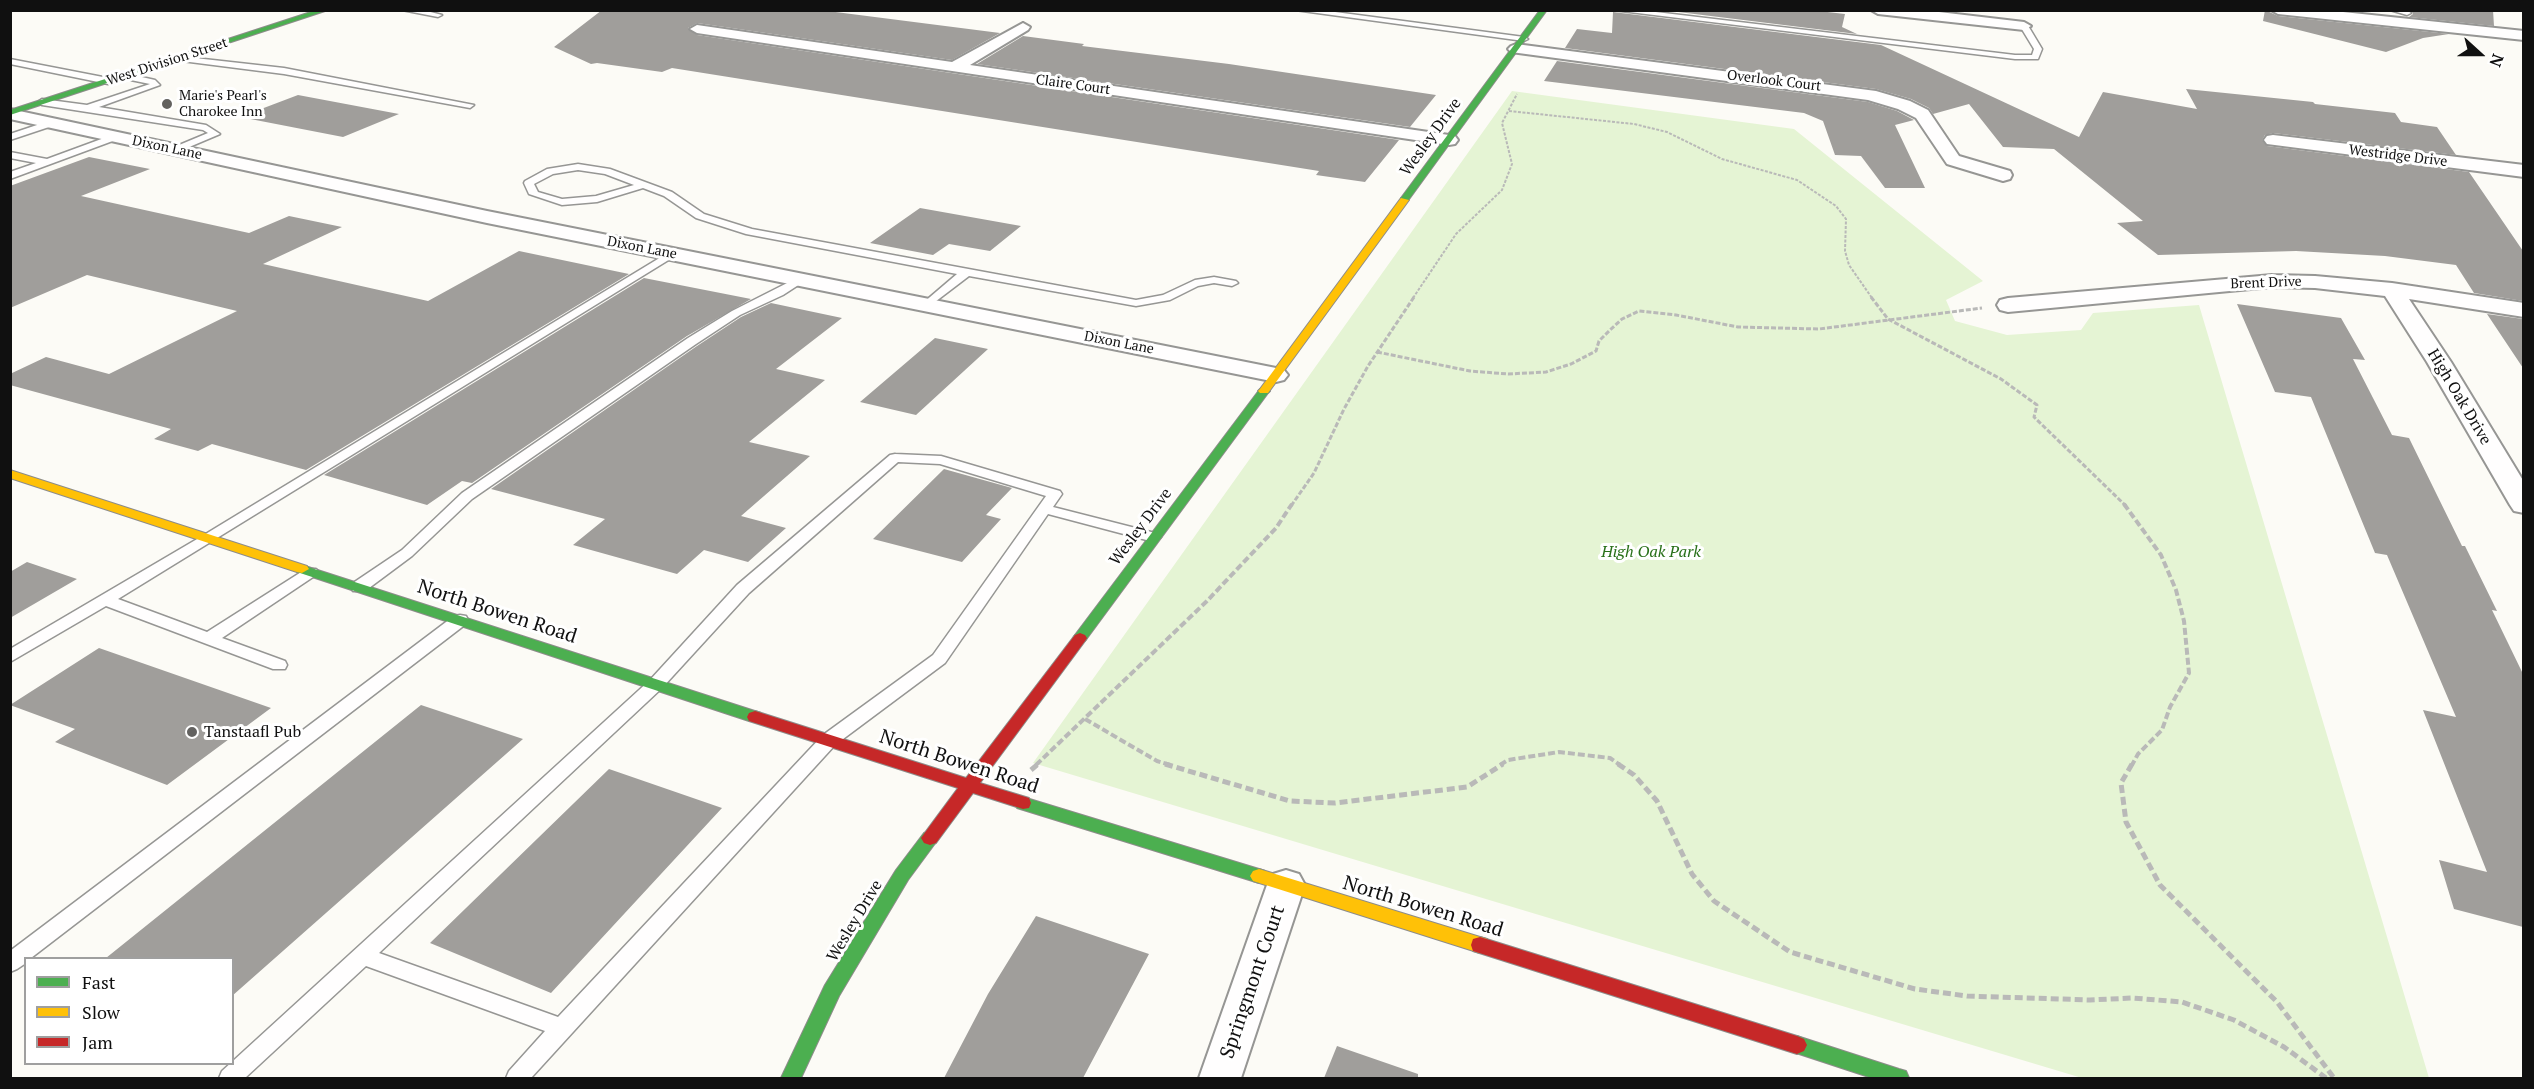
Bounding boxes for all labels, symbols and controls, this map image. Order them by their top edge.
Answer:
north arrow [2450,24,2510,84]
street label: West Division Street [104,34,230,90]
text: N [2484,51,2509,70]
street label: Overlook Court [1726,67,1822,95]
street label: Claire Court [1035,71,1111,99]
place label: Marie's Pearl's Charokee Inn [179,88,267,120]
street label: Wesley Drive [1396,94,1466,180]
marker: Marie's Pearl's Charokee Inn [160,97,174,111]
street label: Dixon Lane [131,132,203,164]
street label: Westridge Drive [2348,142,2448,170]
street label: Dixon Lane [606,233,678,263]
street label: Brent Drive [2230,273,2302,293]
street label: Dixon Lane [1083,328,1155,358]
street label: High Oak Drive [2423,346,2495,448]
street label: Wesley Drive [1106,485,1176,569]
park label: High Oak Park [1601,542,1701,562]
street label: North Bowen Road [414,575,580,649]
place label: Tanstaafl Pub [204,722,301,742]
marker: Tanstaafl Pub [185,725,199,739]
street label: North Bowen Road [876,725,1042,799]
street label: North Bowen Road [1340,871,1506,943]
street label: Wesley Drive [823,877,887,965]
street label: Springmont Court [1216,902,1290,1062]
legend [24,957,234,1065]
text: Fast [82,970,115,994]
text: Slow [82,1000,120,1024]
text: Jam [82,1030,113,1054]

